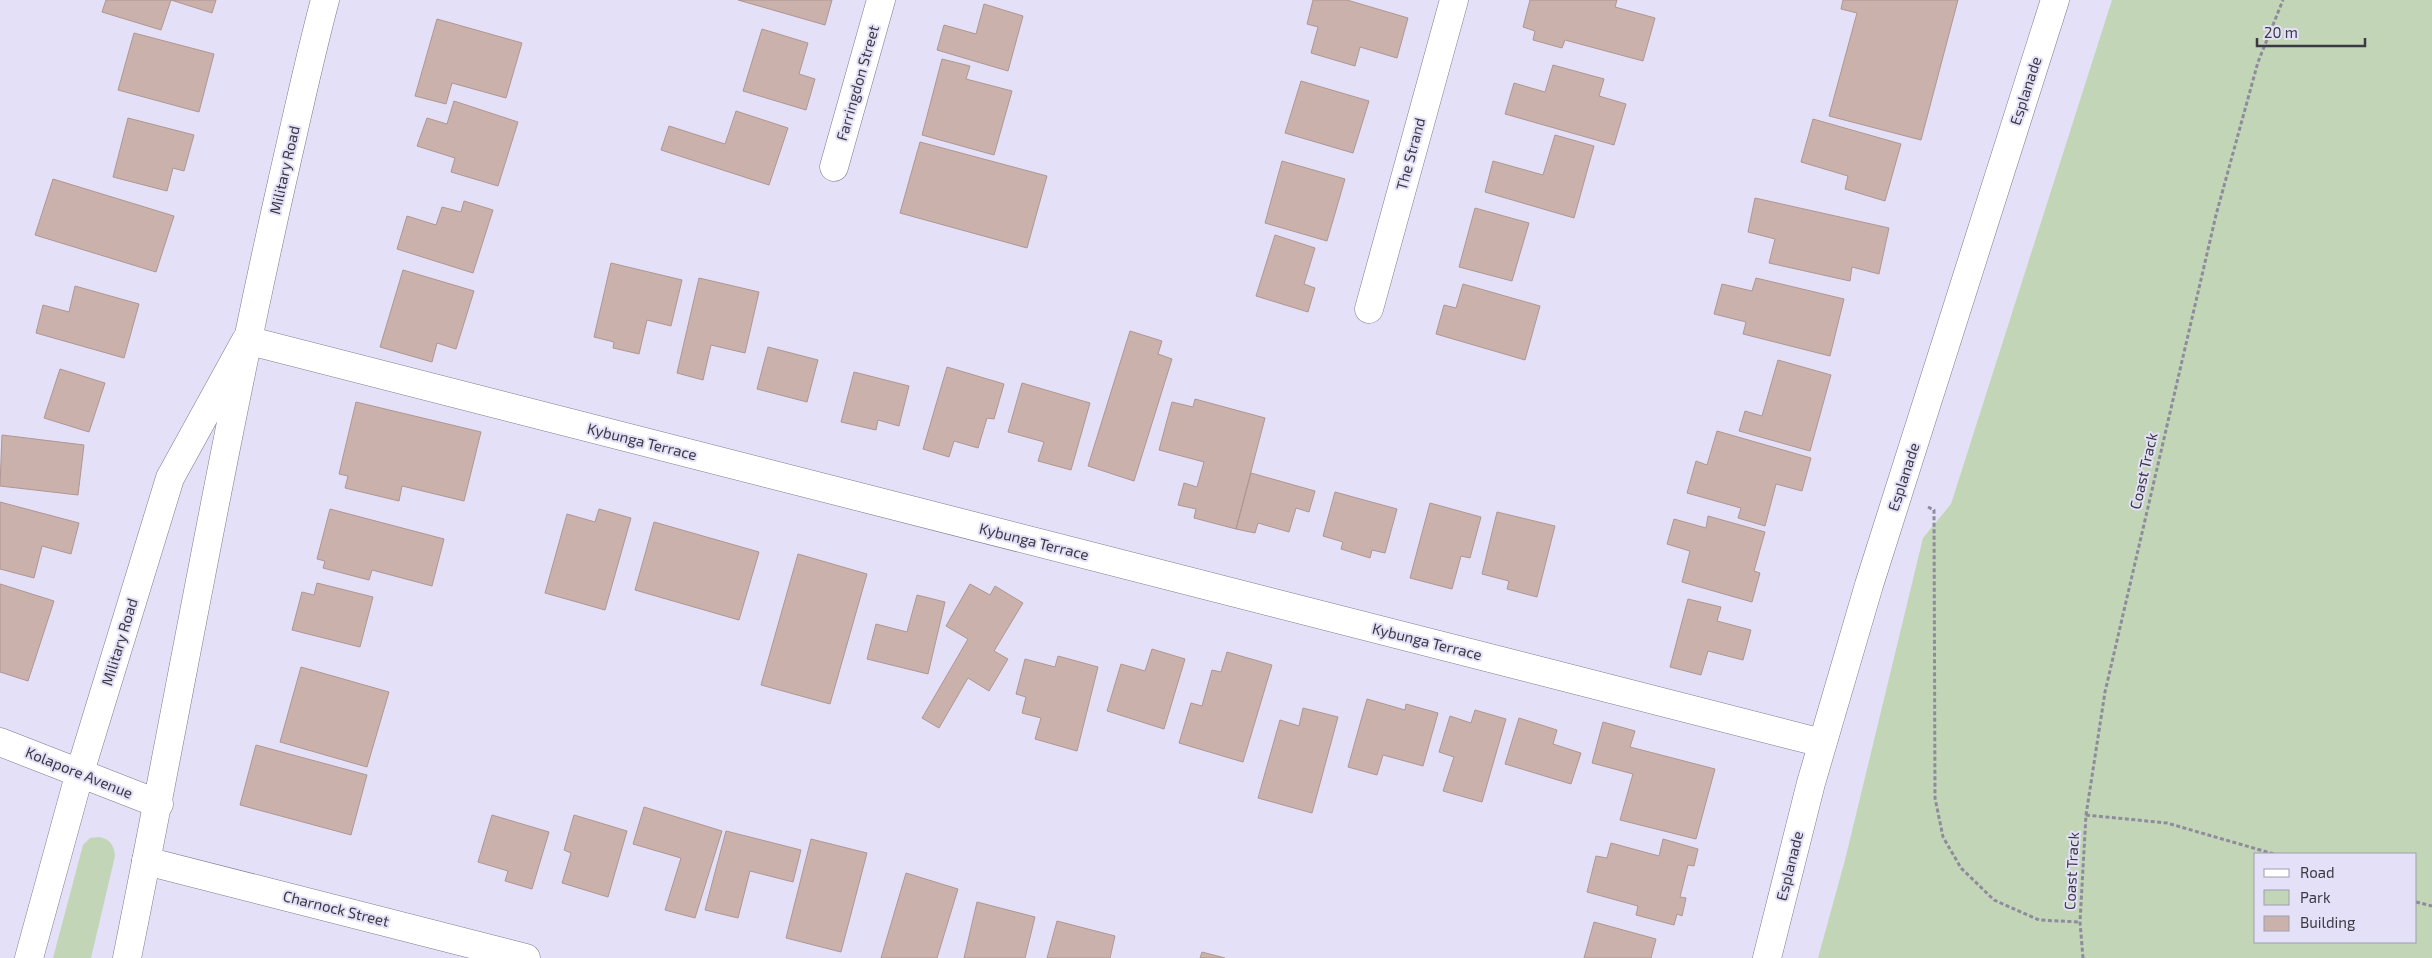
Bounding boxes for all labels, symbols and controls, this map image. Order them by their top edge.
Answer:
scale bar [2257,15,2364,47]
street label: Farringdon Street [832,22,882,143]
text: 20 m [2264,23,2298,41]
street label: Esplanade [2006,54,2045,127]
street label: The Strand [1392,115,1428,192]
street label: Military Road [265,124,303,216]
street label: Kybunga Terrace [586,419,699,463]
street label: Coast Track [2125,430,2161,511]
street label: Esplanade [1884,440,1923,513]
street label: Kybunga Terrace [978,519,1091,563]
street label: Military Road [97,596,141,688]
street label: Kybunga Terrace [1371,619,1484,663]
street label: Kolapore Avenue [23,742,136,802]
street label: Esplanade [1772,829,1806,902]
street label: Coast Track [2060,831,2082,910]
legend [2254,853,2417,943]
text: Road [2300,863,2335,881]
street label: Charnock Street [281,886,391,930]
text: Park [2300,888,2331,906]
text: Building [2300,913,2356,931]

